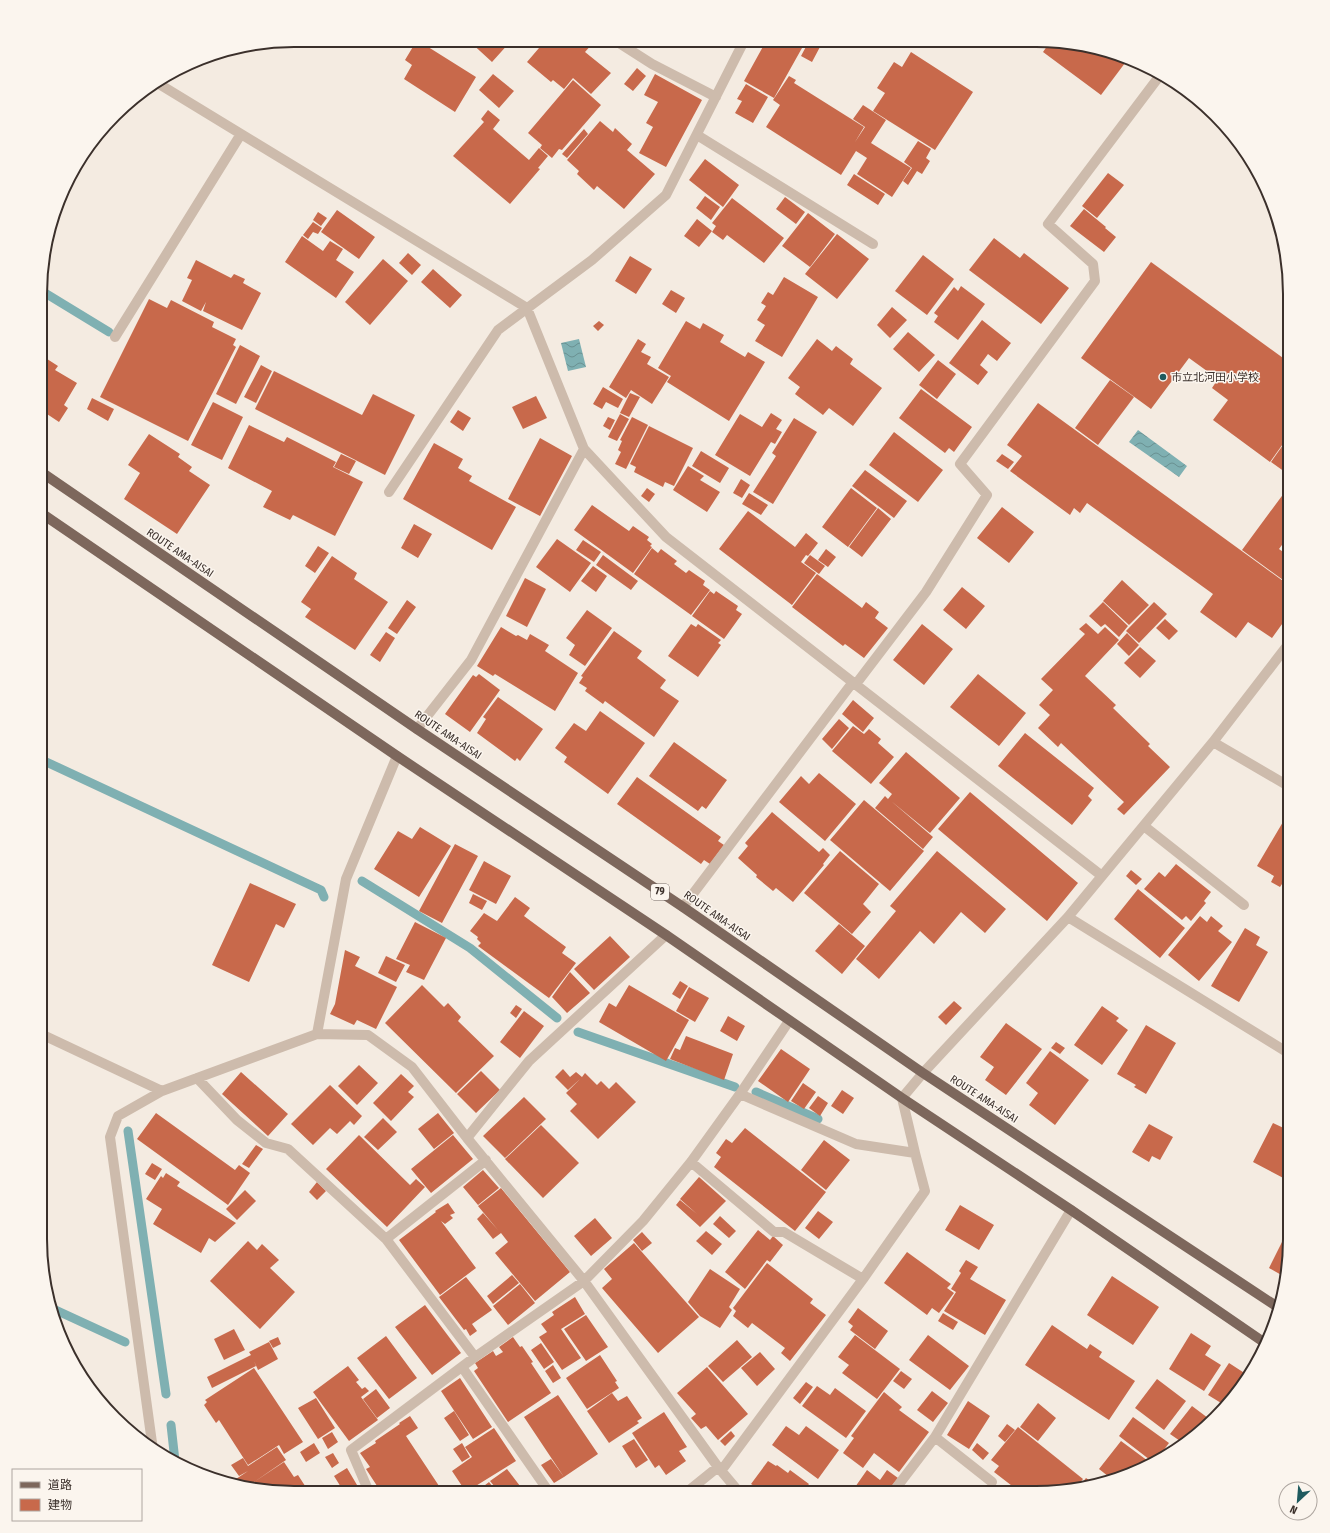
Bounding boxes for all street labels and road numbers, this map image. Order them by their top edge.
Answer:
street label: ROUTE AMA-AISAI [144,526,216,580]
street label: ROUTE AMA-AISAI [412,708,484,762]
road number: 79 [651,884,669,900]
street label: ROUTE AMA-AISAI [681,888,753,944]
street label: ROUTE AMA-AISAI [948,1072,1020,1126]

